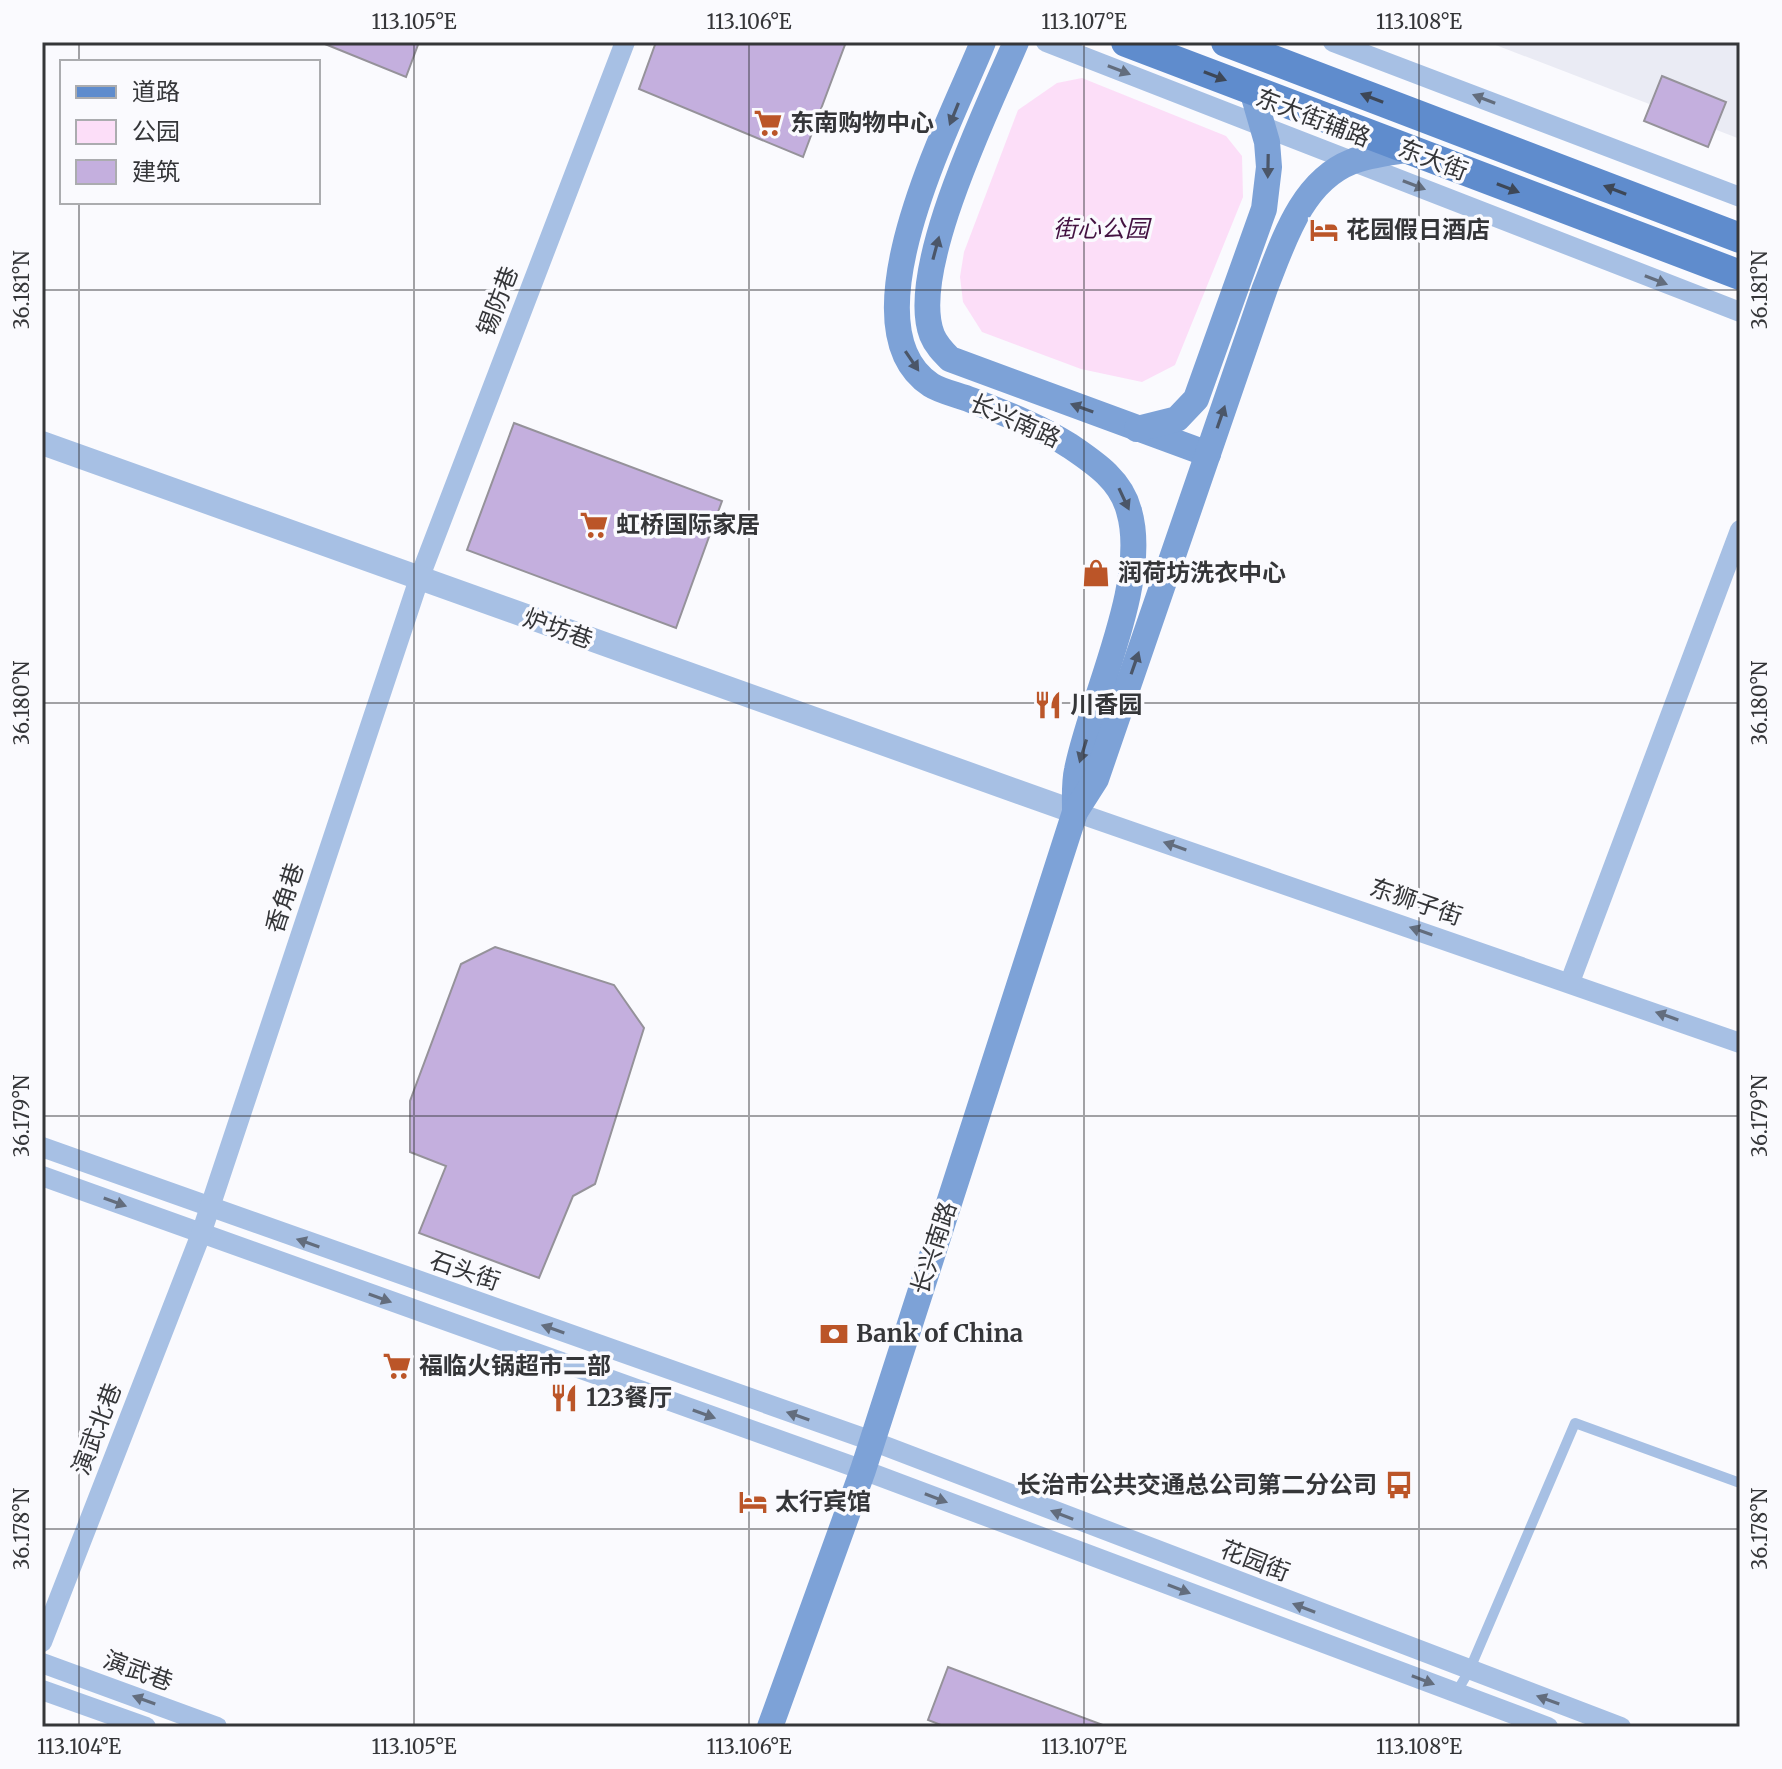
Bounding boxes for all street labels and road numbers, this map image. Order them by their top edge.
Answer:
street label: 东大街辅路 [1252,82,1375,154]
street label: 东大街 [1394,132,1472,187]
street label: 锡防巷 [470,262,525,340]
street label: 长兴南路 [965,387,1065,454]
street label: 炉坊巷 [519,602,597,655]
street label: 香角巷 [259,859,310,937]
street label: 东狮子街 [1366,871,1467,932]
street label: 长兴南路 [904,1197,963,1298]
street label: 石头街 [426,1244,504,1297]
street label: 演武北巷 [65,1378,128,1479]
street label: 花园街 [1216,1533,1294,1588]
street label: 演武巷 [99,1644,177,1697]

